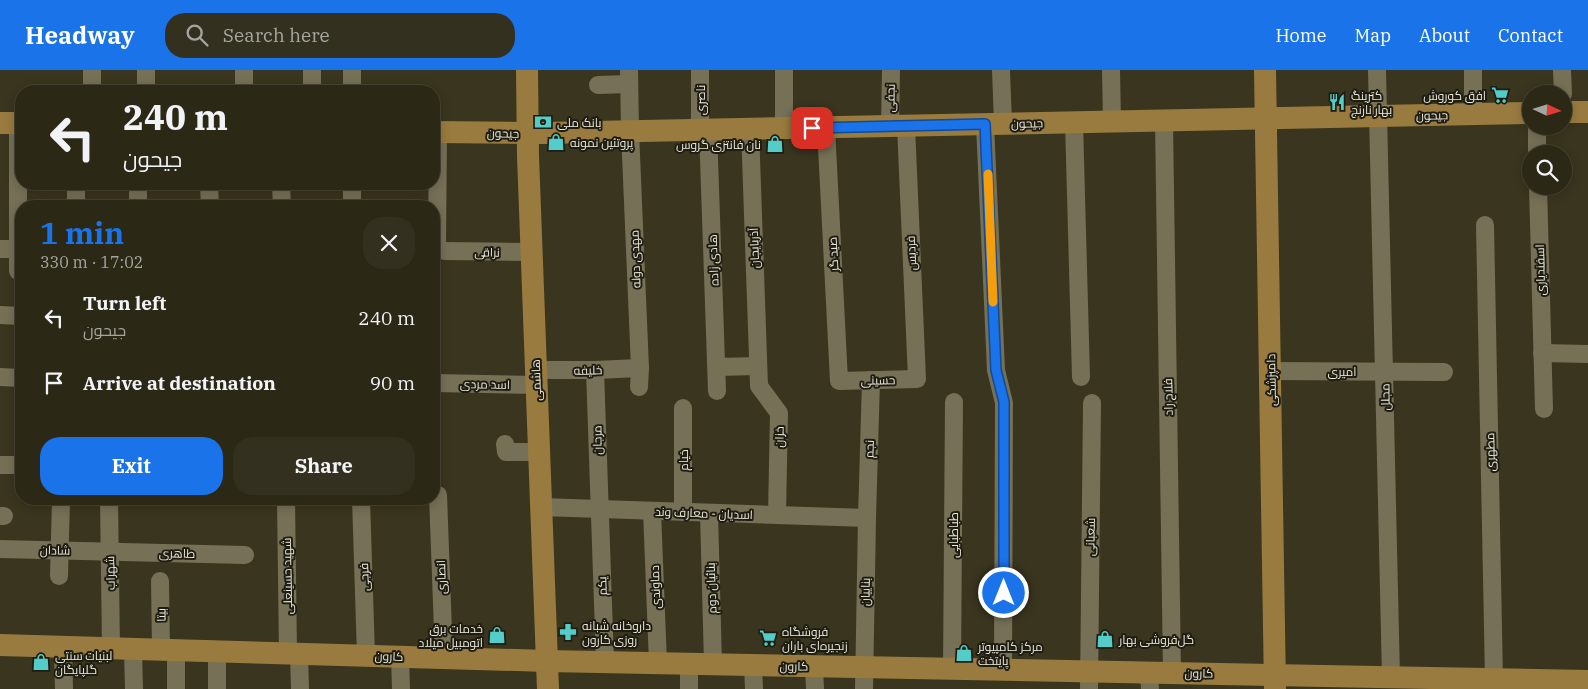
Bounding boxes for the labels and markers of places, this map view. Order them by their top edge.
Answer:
supermarket icon: افق کوروش [1490,85,1510,105]
place label: کترینگ بهار نارنج [1351,88,1392,118]
place label: افق کوروش [1423,88,1486,103]
restaurant icon: کترینگ بهار نارنج [1327,92,1347,112]
pin [791,107,833,149]
bank icon: بانک ملی [533,112,553,132]
place label: بانک ملی [557,115,602,130]
shop icon: پروتئین نمونه [546,132,566,152]
shop icon: نان فانتزی گروس [765,134,785,154]
place label: پروتئین نمونه [570,135,634,152]
place label: نان فانتزی گروس [676,137,761,152]
place label: داروخانه شبانه روزی کارون [582,618,651,647]
place label: خدمات برق اتومبیل میلاد [419,621,483,650]
pharmacy icon: داروخانه شبانه روزی کارون [558,622,578,642]
place label: فروشگاه زنجیره‌ای باران [782,624,848,653]
shop icon: خدمات برق اتومبیل میلاد [487,625,507,645]
supermarket icon: فروشگاه زنجیره‌ای باران [758,628,778,648]
shop icon: گل‌فروشی بهار [1095,629,1115,649]
place label: گل‌فروشی بهار [1118,632,1194,647]
place label: مرکز کامپیوتر پایتخت [977,639,1043,670]
shop icon: مرکز کامپیوتر پایتخت [954,643,974,663]
place label: لبنیات سنتی گلپایگان [55,648,112,678]
shop icon: لبنیات سنتی گلپایگان [31,652,51,672]

